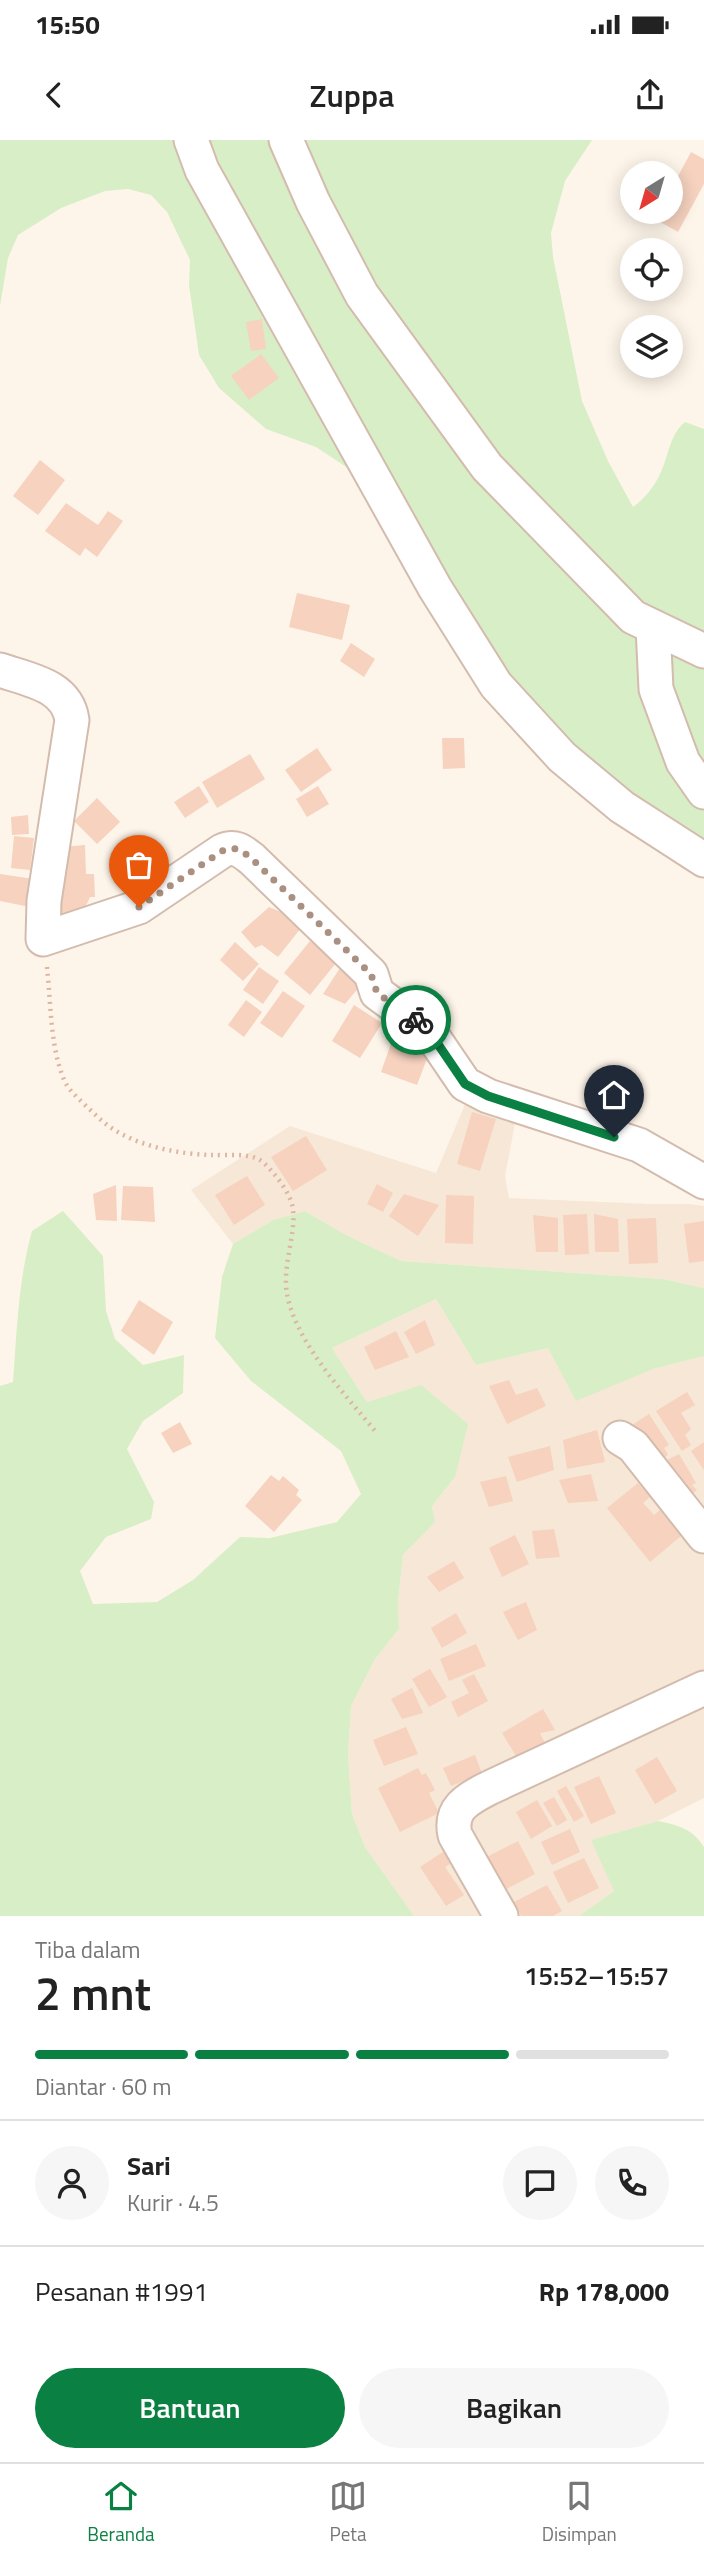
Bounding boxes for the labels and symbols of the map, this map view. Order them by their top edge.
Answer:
north arrow [620,161,682,224]
pin [109,835,169,907]
courier [381,985,451,1055]
pin [584,1065,644,1137]

